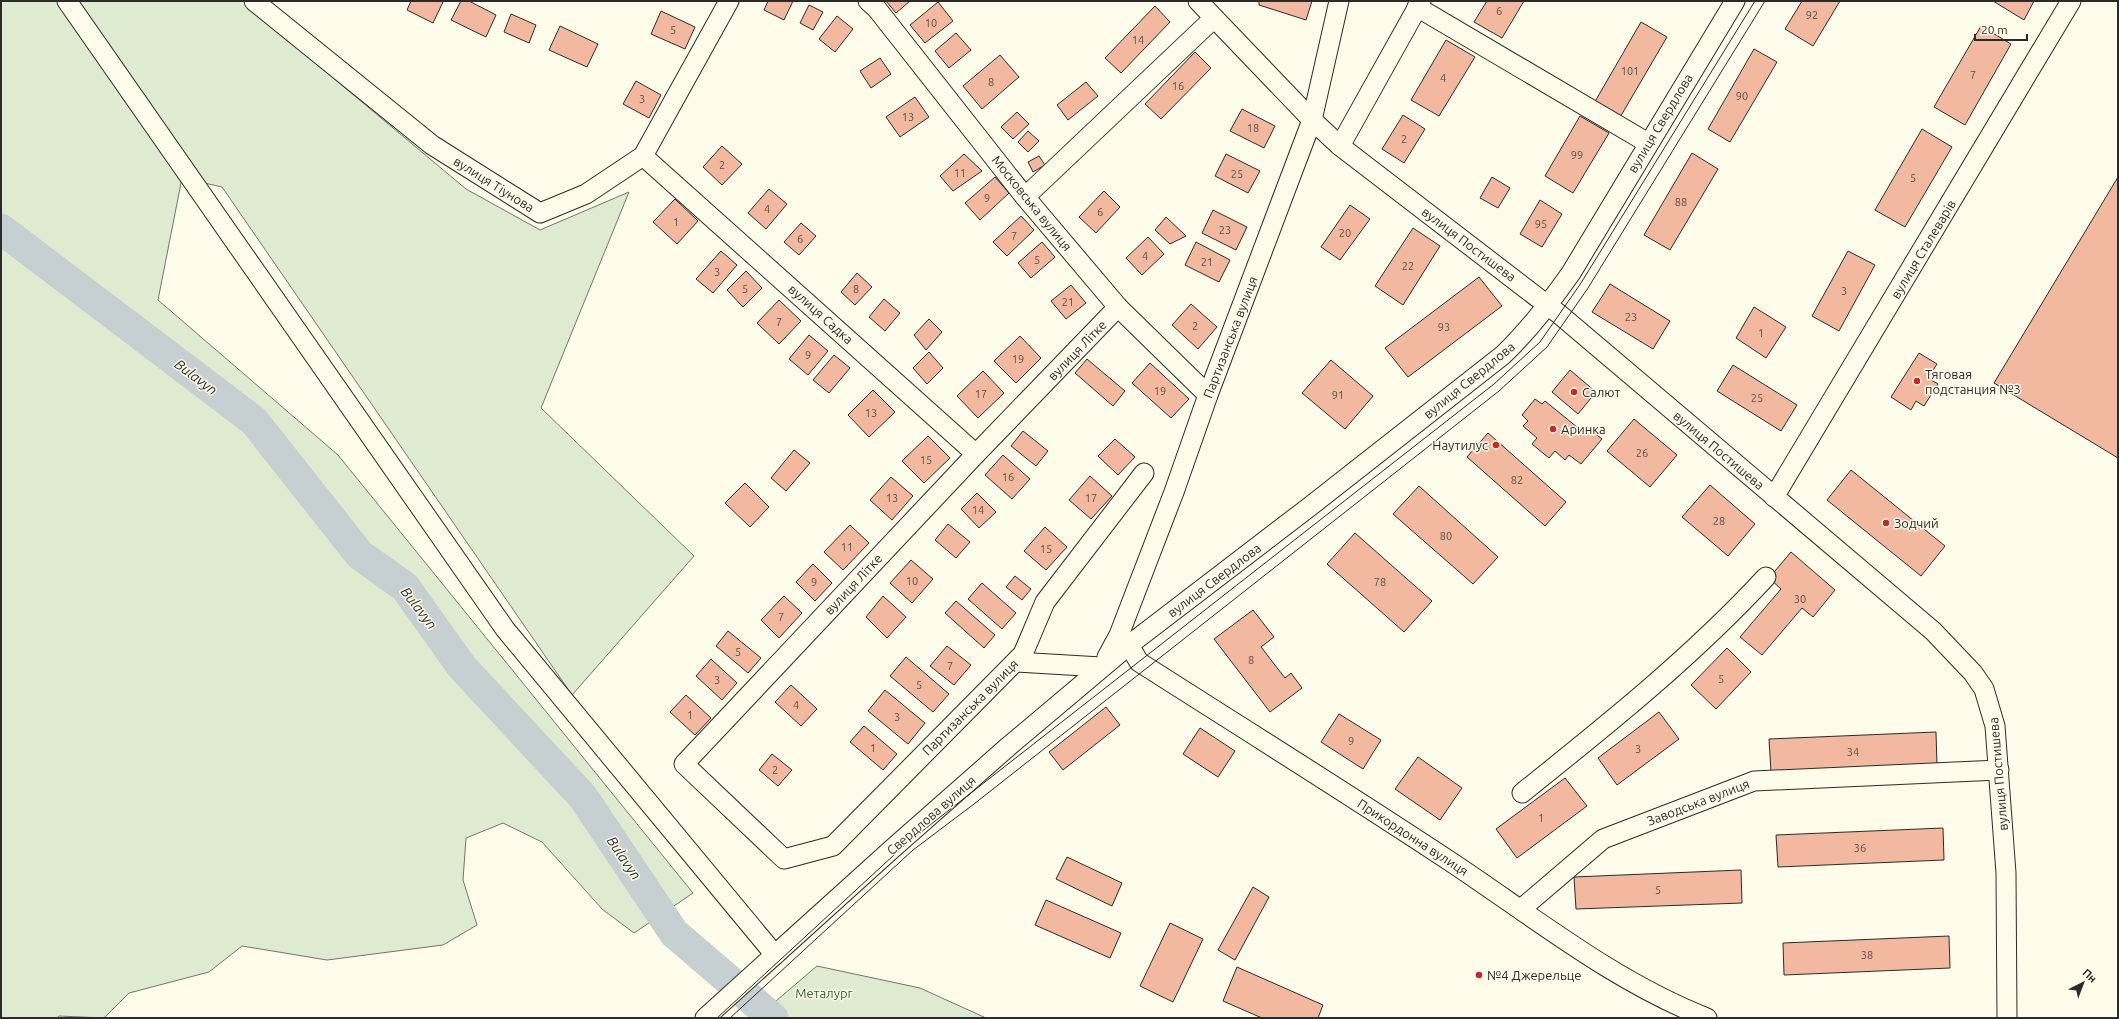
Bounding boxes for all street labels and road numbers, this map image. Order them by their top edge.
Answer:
street label: вулиця Свердлова [1625,71,1695,175]
street label: Московська вулиця [989,153,1075,253]
street label: вулиця Тіунова [451,154,537,214]
street label: вулиця Сталеварів [1888,197,1958,301]
street label: вулиця Постишева [1419,204,1519,284]
street label: Партизанська вулиця [1200,274,1260,400]
street label: вулиця Садка [786,281,856,347]
street label: вулиця Літке [1045,317,1109,383]
street label: вулиця Свердлова [1421,339,1517,421]
street label: вулиця Постишева [1671,408,1767,492]
street label: вулиця Свердлова [1165,540,1263,620]
street label: вулиця Літке [821,551,885,617]
street label: Партизанська вулиця [919,656,1021,758]
street label: вулиця Постишева [1986,717,2010,831]
street label: Свердлова вулиця [884,773,978,857]
street label: Заводська вулиця [1645,776,1751,828]
street label: Прикордонна вулиця [1355,796,1471,878]

